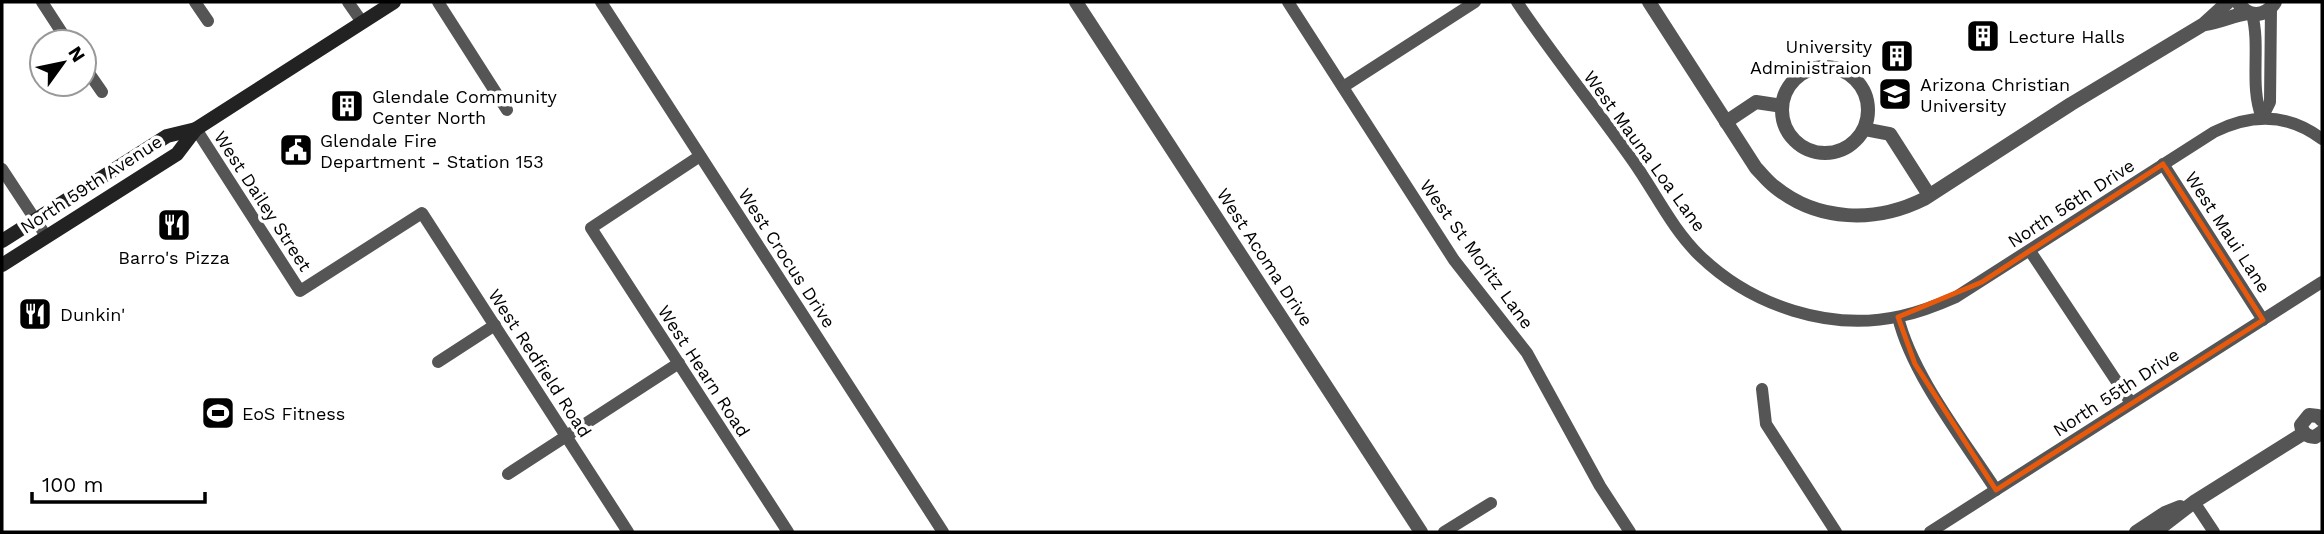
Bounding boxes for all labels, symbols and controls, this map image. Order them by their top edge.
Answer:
building icon: Lecture Halls [1964,17,2002,55]
place label: Lecture Halls [2008,26,2125,47]
north arrow [28,28,98,98]
place label: University Administraion [1750,36,1873,78]
building icon: University Administraion [1878,37,1916,75]
text: N [63,42,90,66]
street label: West Mauna Loa Lane [1580,67,1710,235]
place label: Arizona Christian University [1920,74,2070,116]
school or university icon: Arizona Christian University [1876,75,1914,113]
place label: Glendale Community Center North [372,86,558,128]
building icon: Glendale Community Center North [328,87,366,125]
street label: West Dailey Street [210,127,316,275]
street label: North 59th Avenue [16,130,166,238]
place label: Glendale Fire Department - Station 153 [320,130,544,172]
public building icon: Glendale Fire Department - Station 153 [277,131,315,169]
street label: North 56th Drive [2004,154,2138,252]
street label: West Maui Lane [2181,167,2275,297]
street label: West St Moritz Lane [1416,175,1538,333]
street label: West Crocus Drive [734,184,840,332]
street label: West Acoma Drive [1213,184,1317,330]
restaurant icon: Barro's Pizza [155,206,193,244]
place label: Barro's Pizza [118,247,230,268]
street label: West Redfield Road [484,285,596,441]
restaurant icon: Dunkin' [16,295,54,333]
street label: West Hearn Road [654,301,754,441]
place label: Dunkin' [60,304,125,325]
street label: North 55th Drive [2049,343,2183,441]
sports icon: EoS Fitness [199,394,237,432]
place label: EoS Fitness [242,403,345,424]
scale bar [32,461,205,505]
text: 100 m [42,472,104,497]

